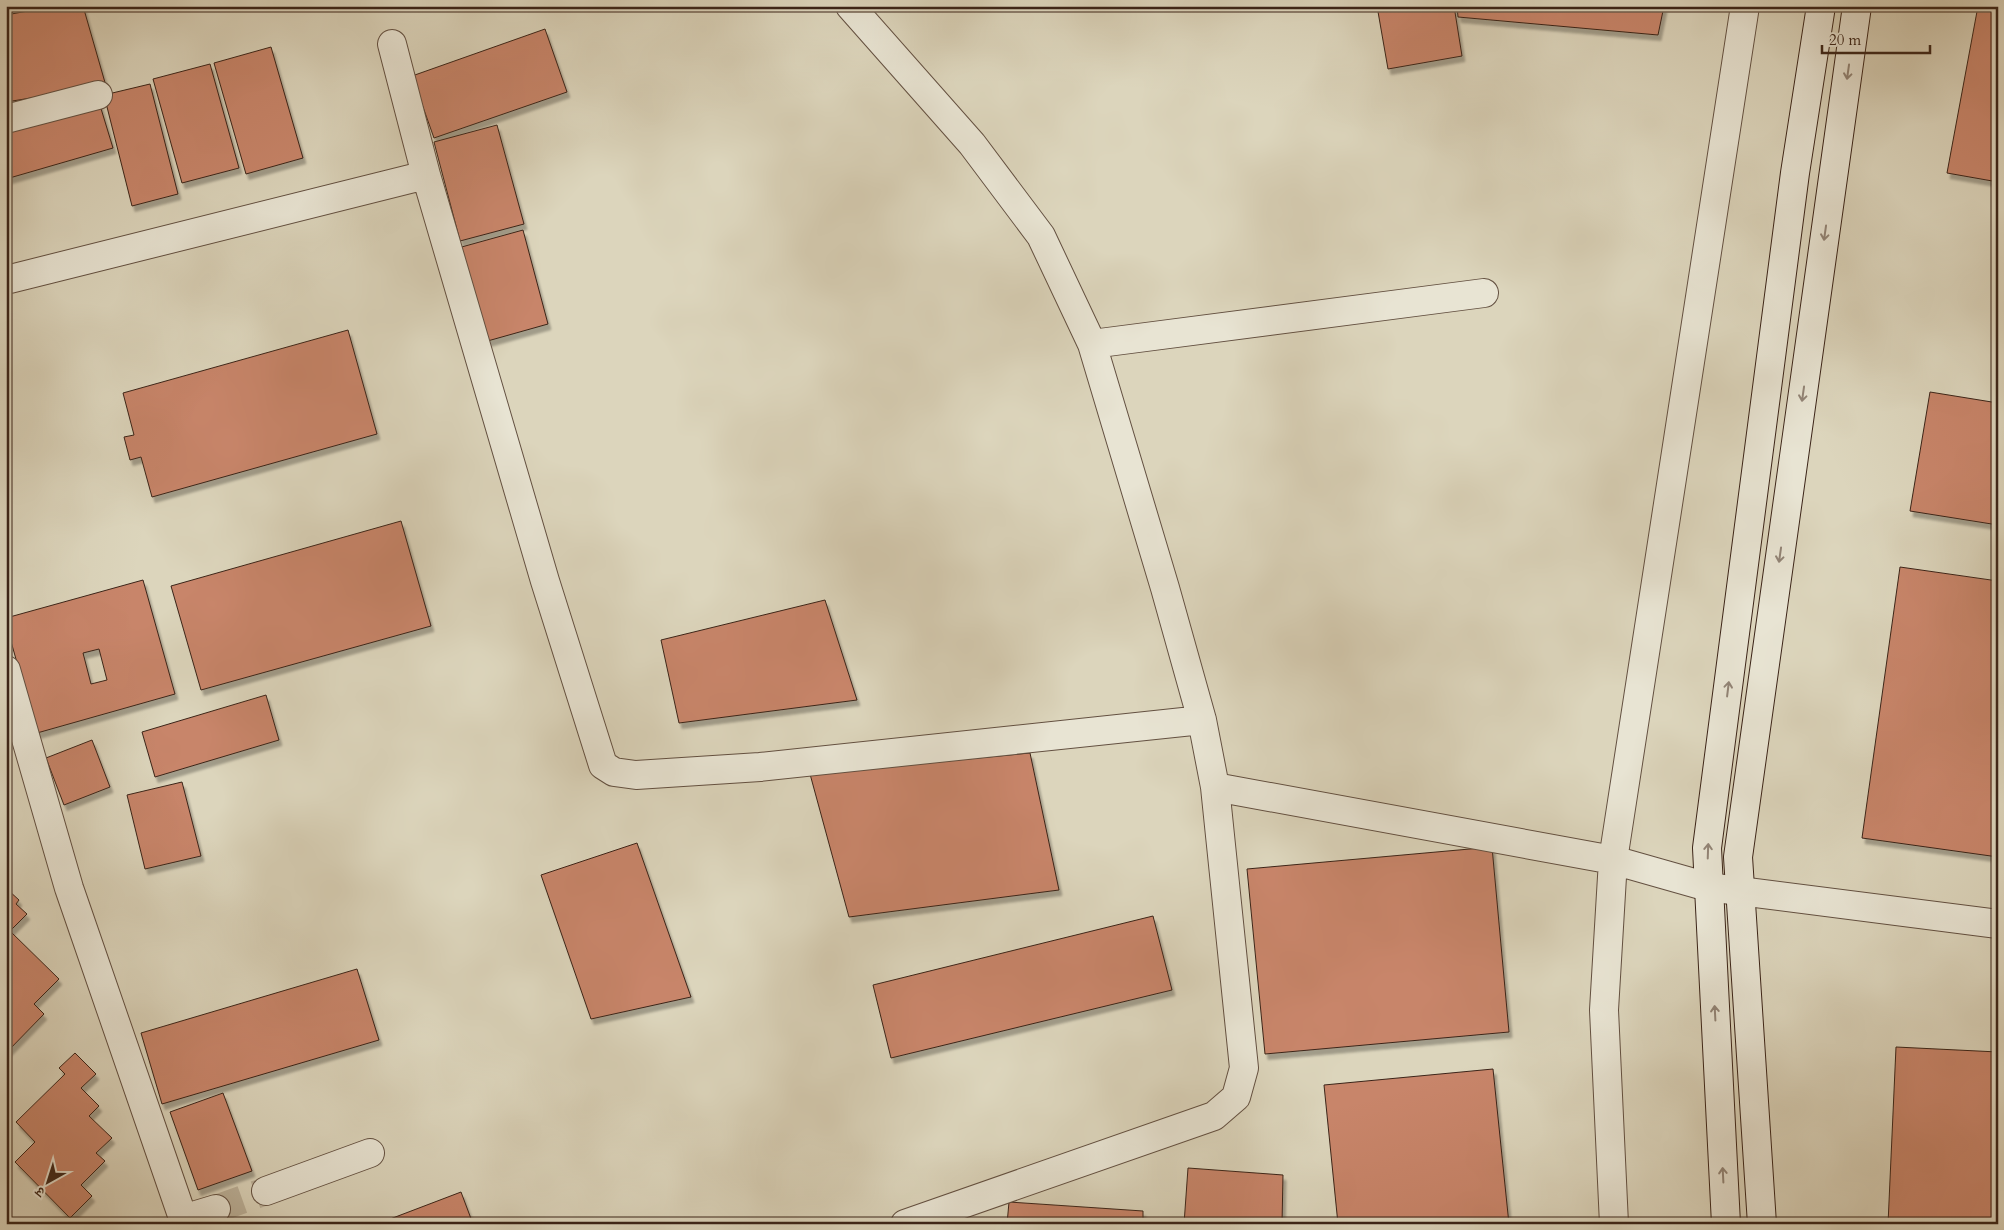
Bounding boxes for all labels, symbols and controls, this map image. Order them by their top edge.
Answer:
scale bar [1822,22,1929,54]
text: 20 m [1829,30,1861,50]
one-way arrow [1843,64,1853,80]
one-way arrow [1820,224,1830,240]
one-way arrow [1798,385,1808,401]
one-way arrow [1775,546,1785,562]
one-way arrow [1723,682,1733,698]
one-way arrow [1703,843,1712,859]
one-way arrow [1710,1005,1719,1021]
north arrow [22,1158,72,1208]
one-way arrow [1719,1167,1728,1183]
text: उ [31,1182,50,1202]

